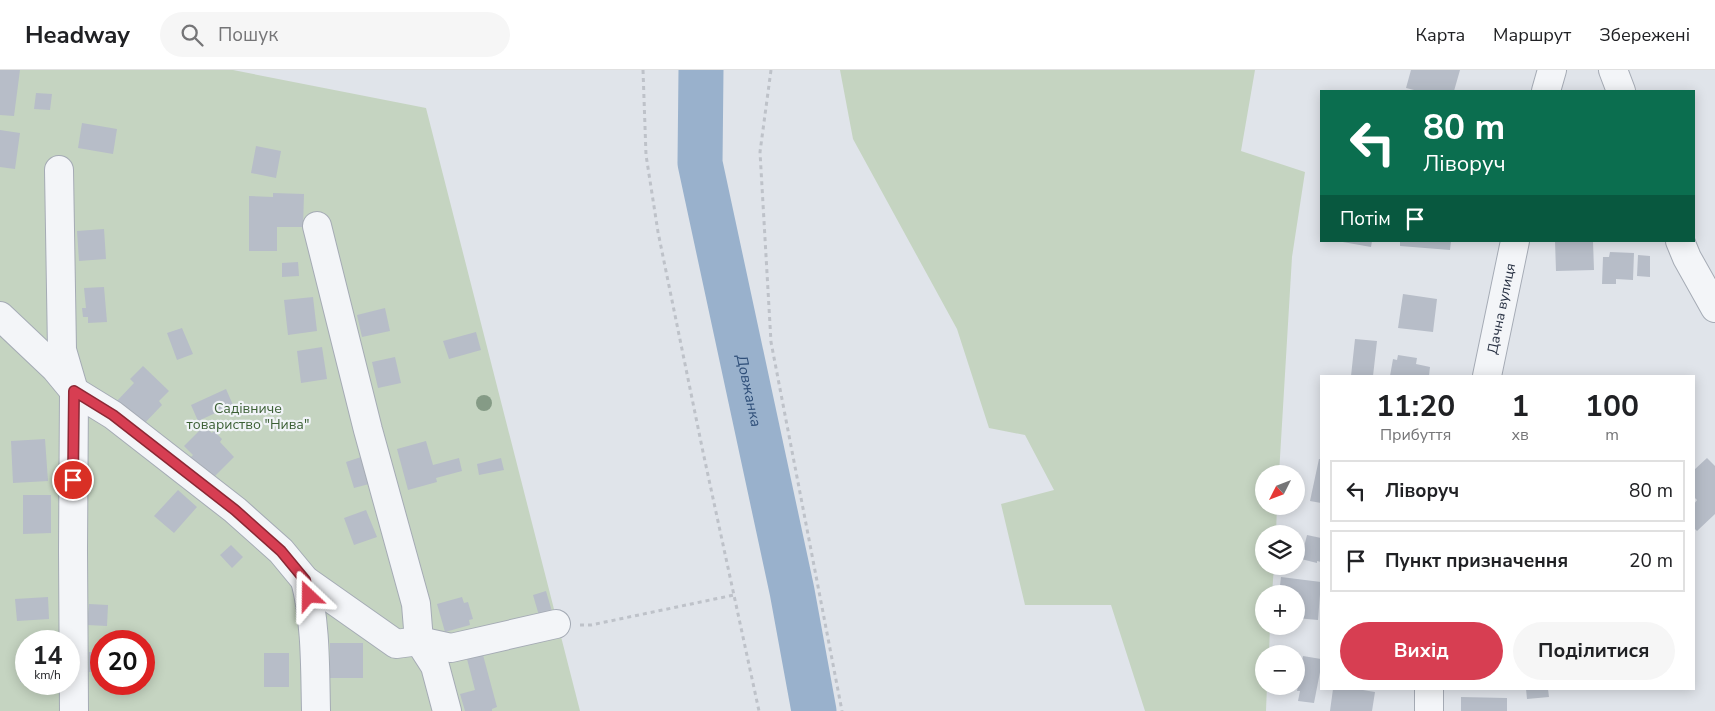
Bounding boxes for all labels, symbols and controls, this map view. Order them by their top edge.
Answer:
search box [160,12,510,57]
text: Headway [25,19,130,51]
icon: search [178,21,206,49]
text: Пошук [218,22,278,48]
text: Карта [1416,23,1465,47]
text: Маршрут [1493,23,1571,47]
text: Збережені [1599,23,1690,47]
text: 80 m [1423,104,1505,151]
icon: left [1340,110,1405,175]
text: Ліворуч [1423,149,1506,179]
icon: arrive [1401,205,1429,233]
text: Потім [1340,206,1391,232]
street label: Дачна вулиця [1483,261,1520,356]
water label: Довжанка [731,352,766,429]
text: 11:20 [1376,386,1455,427]
text: 1 [1511,386,1529,427]
text: 100 [1585,386,1639,427]
park label: Садівниче товариство "Нива" [187,399,309,434]
text: Прибуття [1380,424,1451,446]
text: хв [1512,424,1529,446]
text: m [1605,424,1619,446]
pin [52,459,94,501]
north arrow [1255,465,1305,515]
map controls [1255,465,1305,695]
icon: arrive [59,466,87,494]
icon: left [1342,477,1370,505]
text: Ліворуч [1385,478,1459,504]
text: 80 m [1629,478,1673,504]
button: layers [1255,525,1305,575]
icon: arrive [1342,547,1370,575]
text: Пункт призначення [1385,548,1568,574]
text: 20 m [1629,548,1673,574]
position arrow [282,569,334,621]
button: + [1255,585,1305,635]
button: Вихід [1340,622,1503,680]
button: Поділитися [1513,622,1675,680]
speed limit sign: 20 [90,630,155,695]
text: 14 [32,639,63,673]
button: − [1255,645,1305,695]
text: km/h [34,667,61,683]

